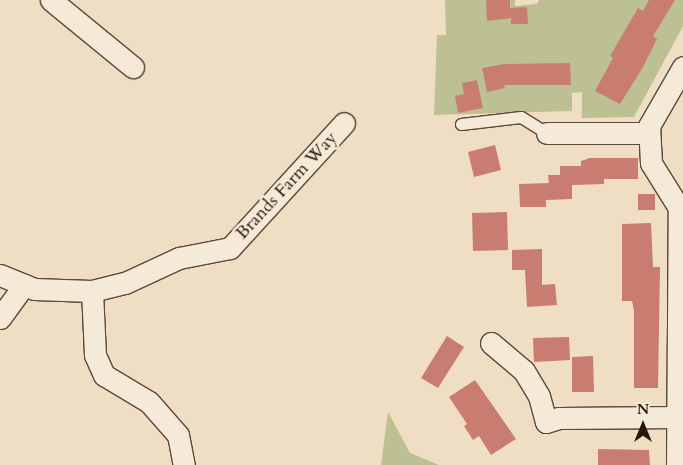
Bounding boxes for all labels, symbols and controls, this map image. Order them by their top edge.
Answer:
street label: Brands Farm Way [232,128,342,244]
north arrow [618,400,668,450]
text: N [637,400,649,419]

